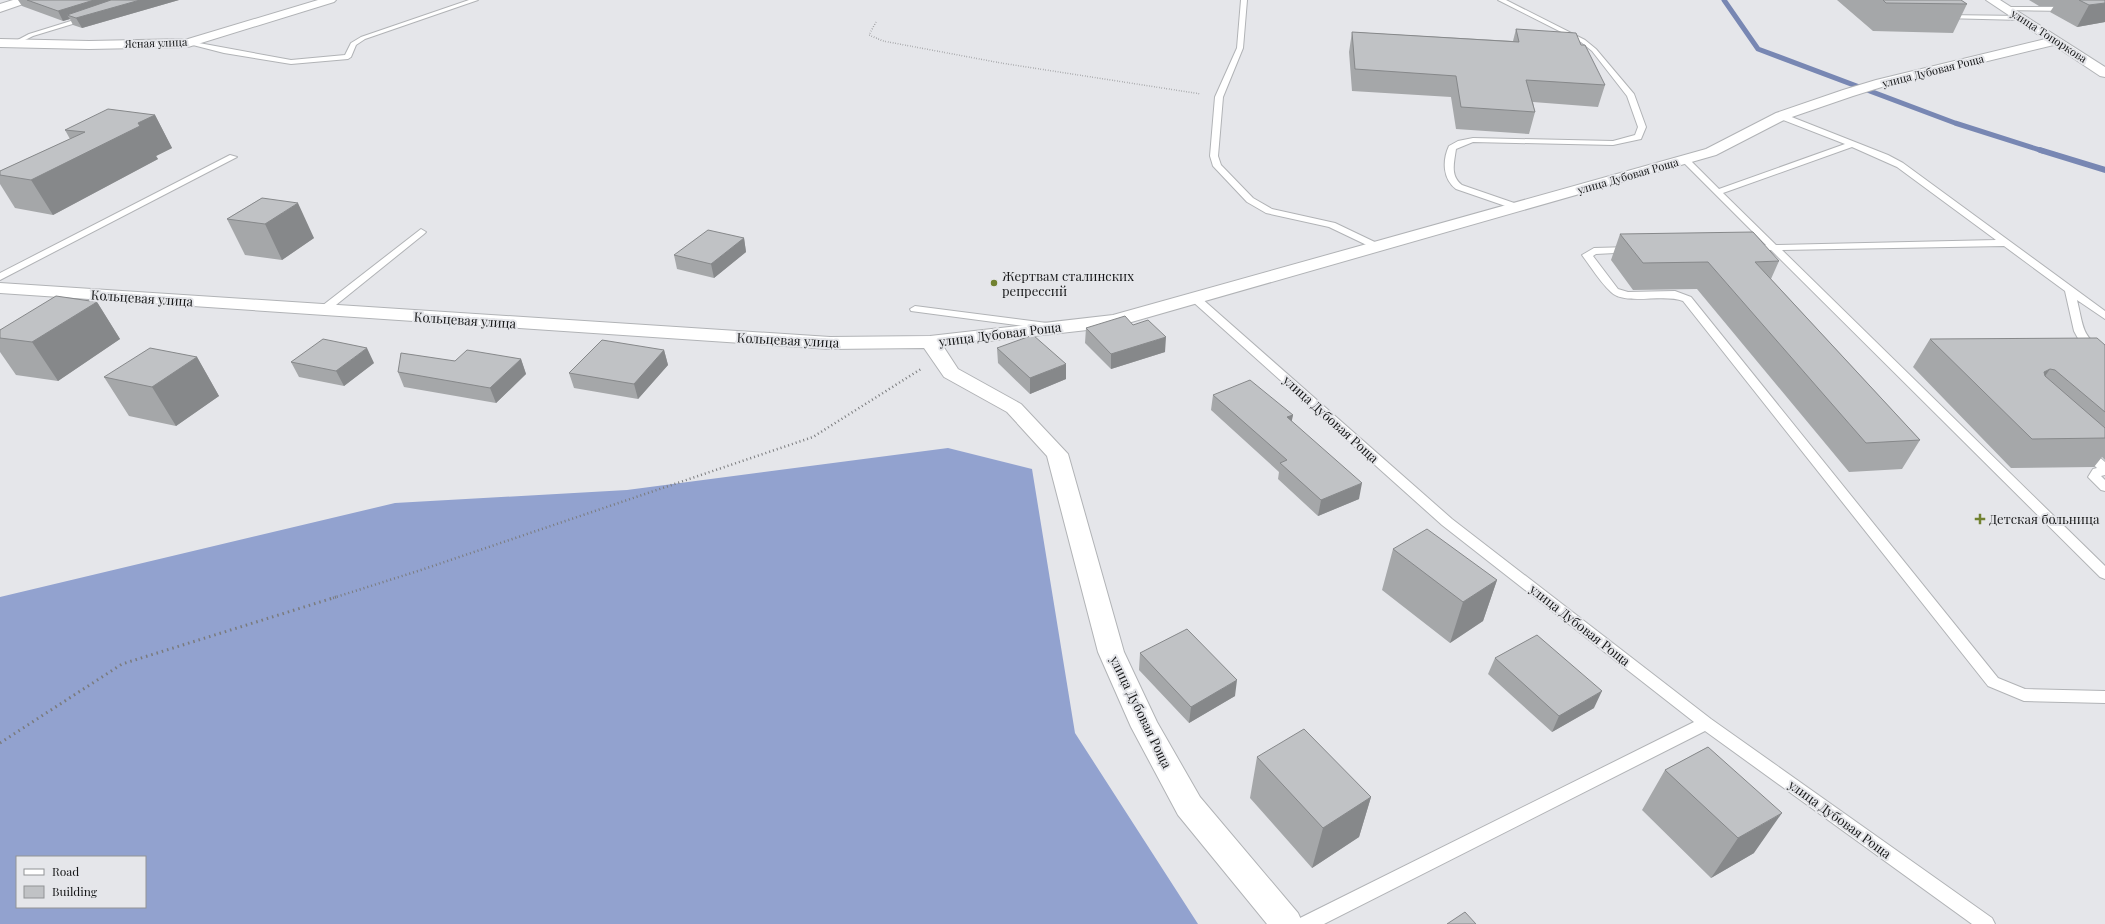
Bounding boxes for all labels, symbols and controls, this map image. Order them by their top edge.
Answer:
street label: улица Топоркова [2008,5,2091,66]
street label: Ясная улица [123,34,188,51]
street label: улица Дубовая Роща [1880,51,1986,91]
street label: улица Дубовая Роща [1575,154,1680,197]
place label: Жертвам сталинских репрессий [1002,267,1134,299]
marker: Жертвам сталинских репрессий [989,278,999,288]
street label: Кольцевая улица [90,285,194,310]
street label: Кольцевая улица [413,307,517,332]
street label: улица Дубовая Роща [937,318,1063,350]
street label: Кольцевая улица [736,328,840,351]
street label: улица Дубовая Роща [1279,370,1383,466]
place label: Детская больница [1989,510,2100,527]
marker: Детская больница [1974,513,1986,525]
street label: улица Дубовая Роща [1526,579,1634,670]
street label: улица Дубовая Роща [1106,652,1176,771]
street label: улица Дубовая Роща [1785,775,1895,862]
legend [16,856,146,908]
text: Road [52,863,79,879]
text: Building [52,883,98,899]

